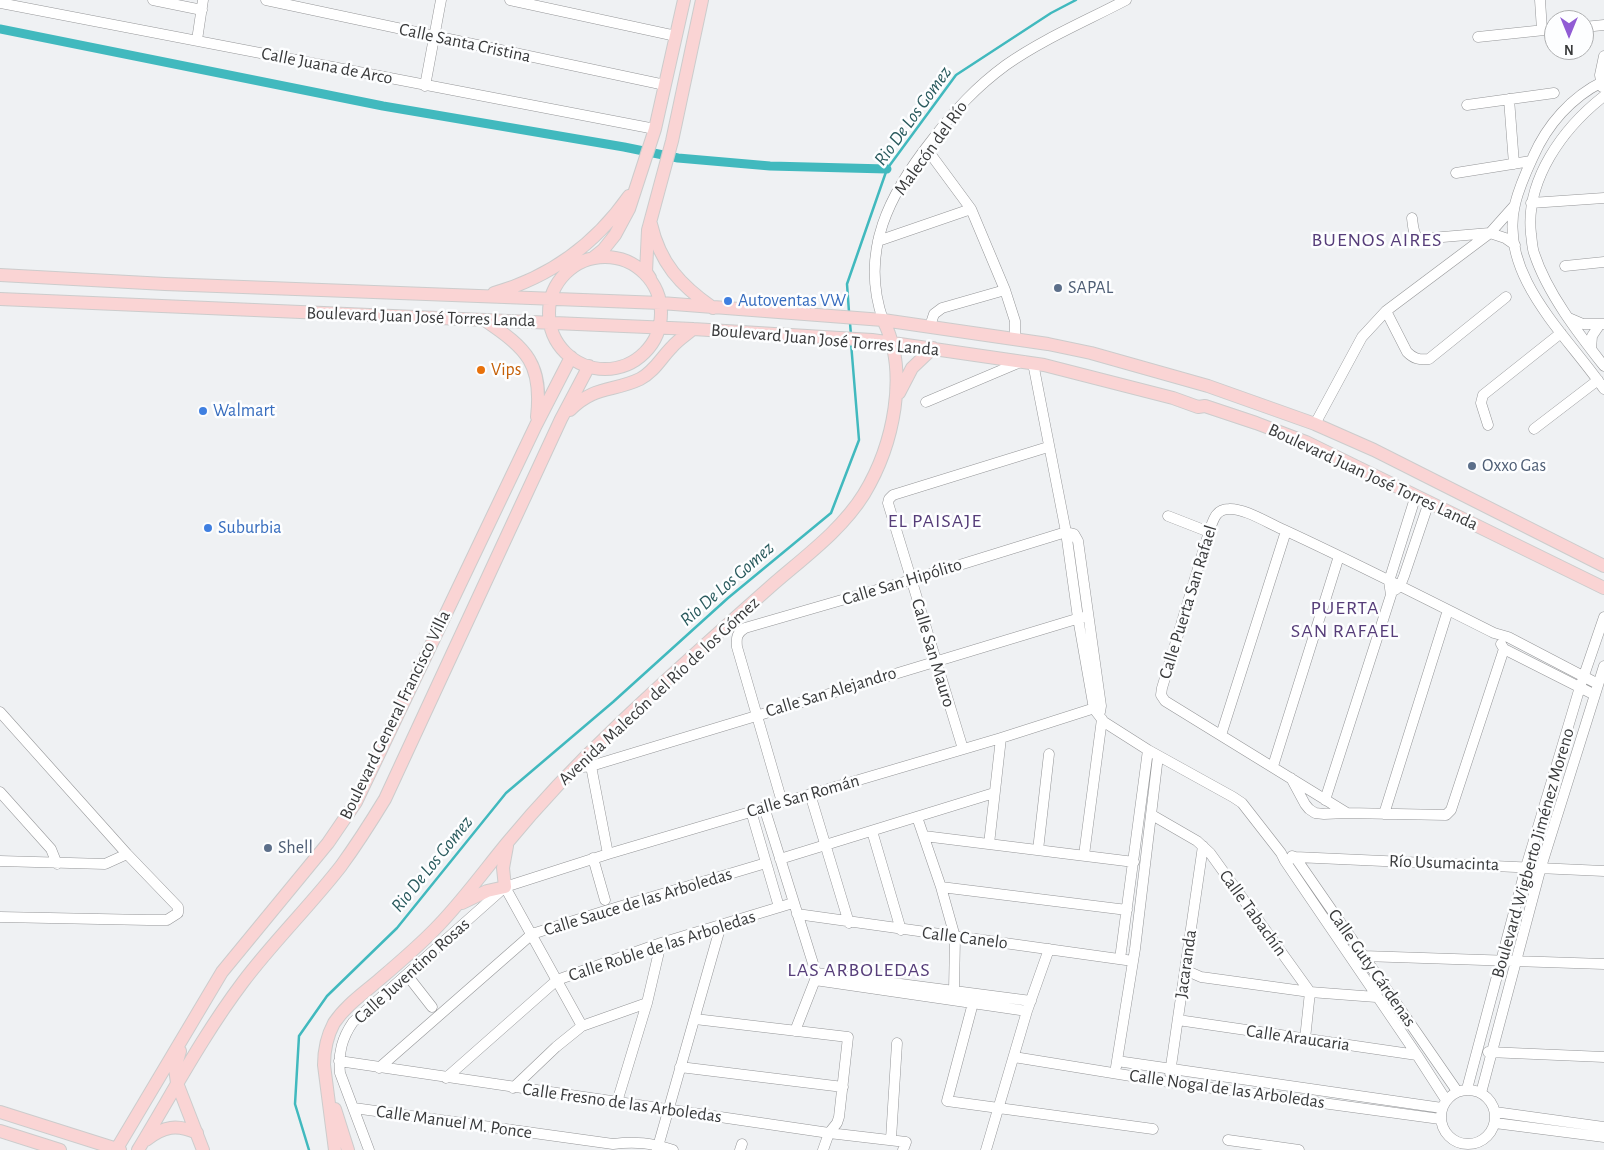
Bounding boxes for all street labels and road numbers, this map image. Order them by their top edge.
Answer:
street label: Calle Santa Cristina [397,19,533,67]
street label: Calle Juana de Arco [259,43,395,89]
street label: Malecón del Río [890,97,972,199]
street label: Boulevard Juan José Torres Landa [306,302,536,332]
street label: Boulevard Juan José Torres Landa [710,319,940,361]
street label: Boulevard Juan José Torres Landa [1265,419,1481,535]
street label: Calle Puerta San Rafael [1154,522,1222,682]
street label: Calle San Hipólito [839,554,965,610]
street label: Avenida Malecón del Río de los Gómez [554,592,764,790]
street label: Calle San Mauro [906,596,960,710]
street label: Boulevard General Francisco Villa [335,607,455,823]
street label: Calle San Alejandro [763,662,899,722]
street label: Boulevard Wigberto Jiménez Moreno [1487,726,1579,980]
street label: Calle San Román [744,770,862,822]
street label: Río Usumacinta [1388,850,1500,876]
street label: Calle Sauce de las Arboledas [541,863,735,941]
street label: Calle Tabachín [1215,866,1291,960]
street label: Calle Guty Cárdenas [1323,905,1421,1031]
street label: Calle Roble de las Arboledas [566,906,758,986]
street label: Calle Juventino Rosas [350,913,474,1029]
street label: Calle Canelo [921,922,1009,954]
street label: Jacaranda [1170,928,1202,1000]
street label: Calle Araucaria [1245,1020,1351,1056]
street label: Calle Nogal de las Arboledas [1128,1065,1326,1113]
street label: Calle Fresno de las Arboledas [521,1078,723,1128]
street label: Calle Manuel M. Ponce [375,1100,533,1144]

